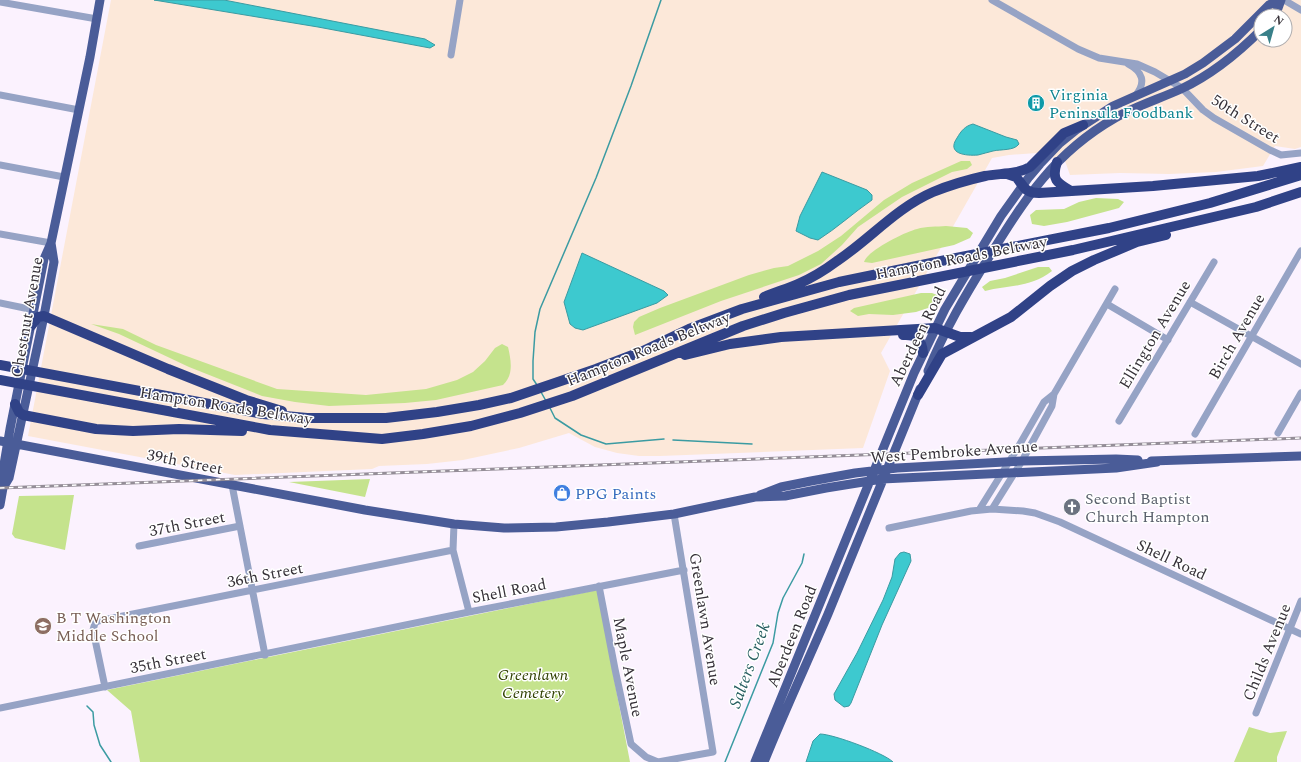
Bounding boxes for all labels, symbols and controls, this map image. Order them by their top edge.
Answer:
north arrow [1253,8,1293,48]
text: N [1270,11,1287,30]
place label: Virginia Peninsula Foodbank [1049,83,1194,125]
street label: 50th Street [1206,88,1285,150]
building icon: Virginia Peninsula Foodbank [1026,93,1046,113]
street label: Hampton Roads Beltway [873,229,1050,286]
street label: Chestnut Avenue [5,255,49,379]
street label: Ellington Avenue [1113,276,1197,394]
street label: Aberdeen Road [883,282,953,391]
street label: Birch Avenue [1203,289,1271,384]
street label: Hampton Roads Beltway [563,305,735,393]
street label: Hampton Roads Beltway [138,380,315,432]
street label: West Pembroke Avenue [869,434,1039,470]
street label: 39th Street [145,443,225,481]
place label: PPG Paints [575,482,656,506]
shop icon: PPG Paints [552,483,572,503]
place label: Second Baptist Church Hampton [1085,487,1209,529]
church icon: Second Baptist Church Hampton [1062,497,1082,517]
street label: 37th Street [147,505,228,543]
street label: Shell Road [1133,533,1211,587]
street label: Greenlawn Avenue [683,551,727,687]
street label: 36th Street [225,556,306,594]
street label: Shell Road [470,572,548,610]
street label: Aberdeen Road [760,581,823,691]
street label: Childs Avenue [1236,600,1297,705]
place label: B T Washington Middle School [56,606,171,648]
street label: Maple Avenue [607,615,649,719]
school or university icon: B T Washington Middle School [33,616,53,636]
water label: Salters Creek [722,619,778,712]
street label: 35th Street [128,642,209,680]
park label: Greenlawn Cemetery [498,663,569,705]

